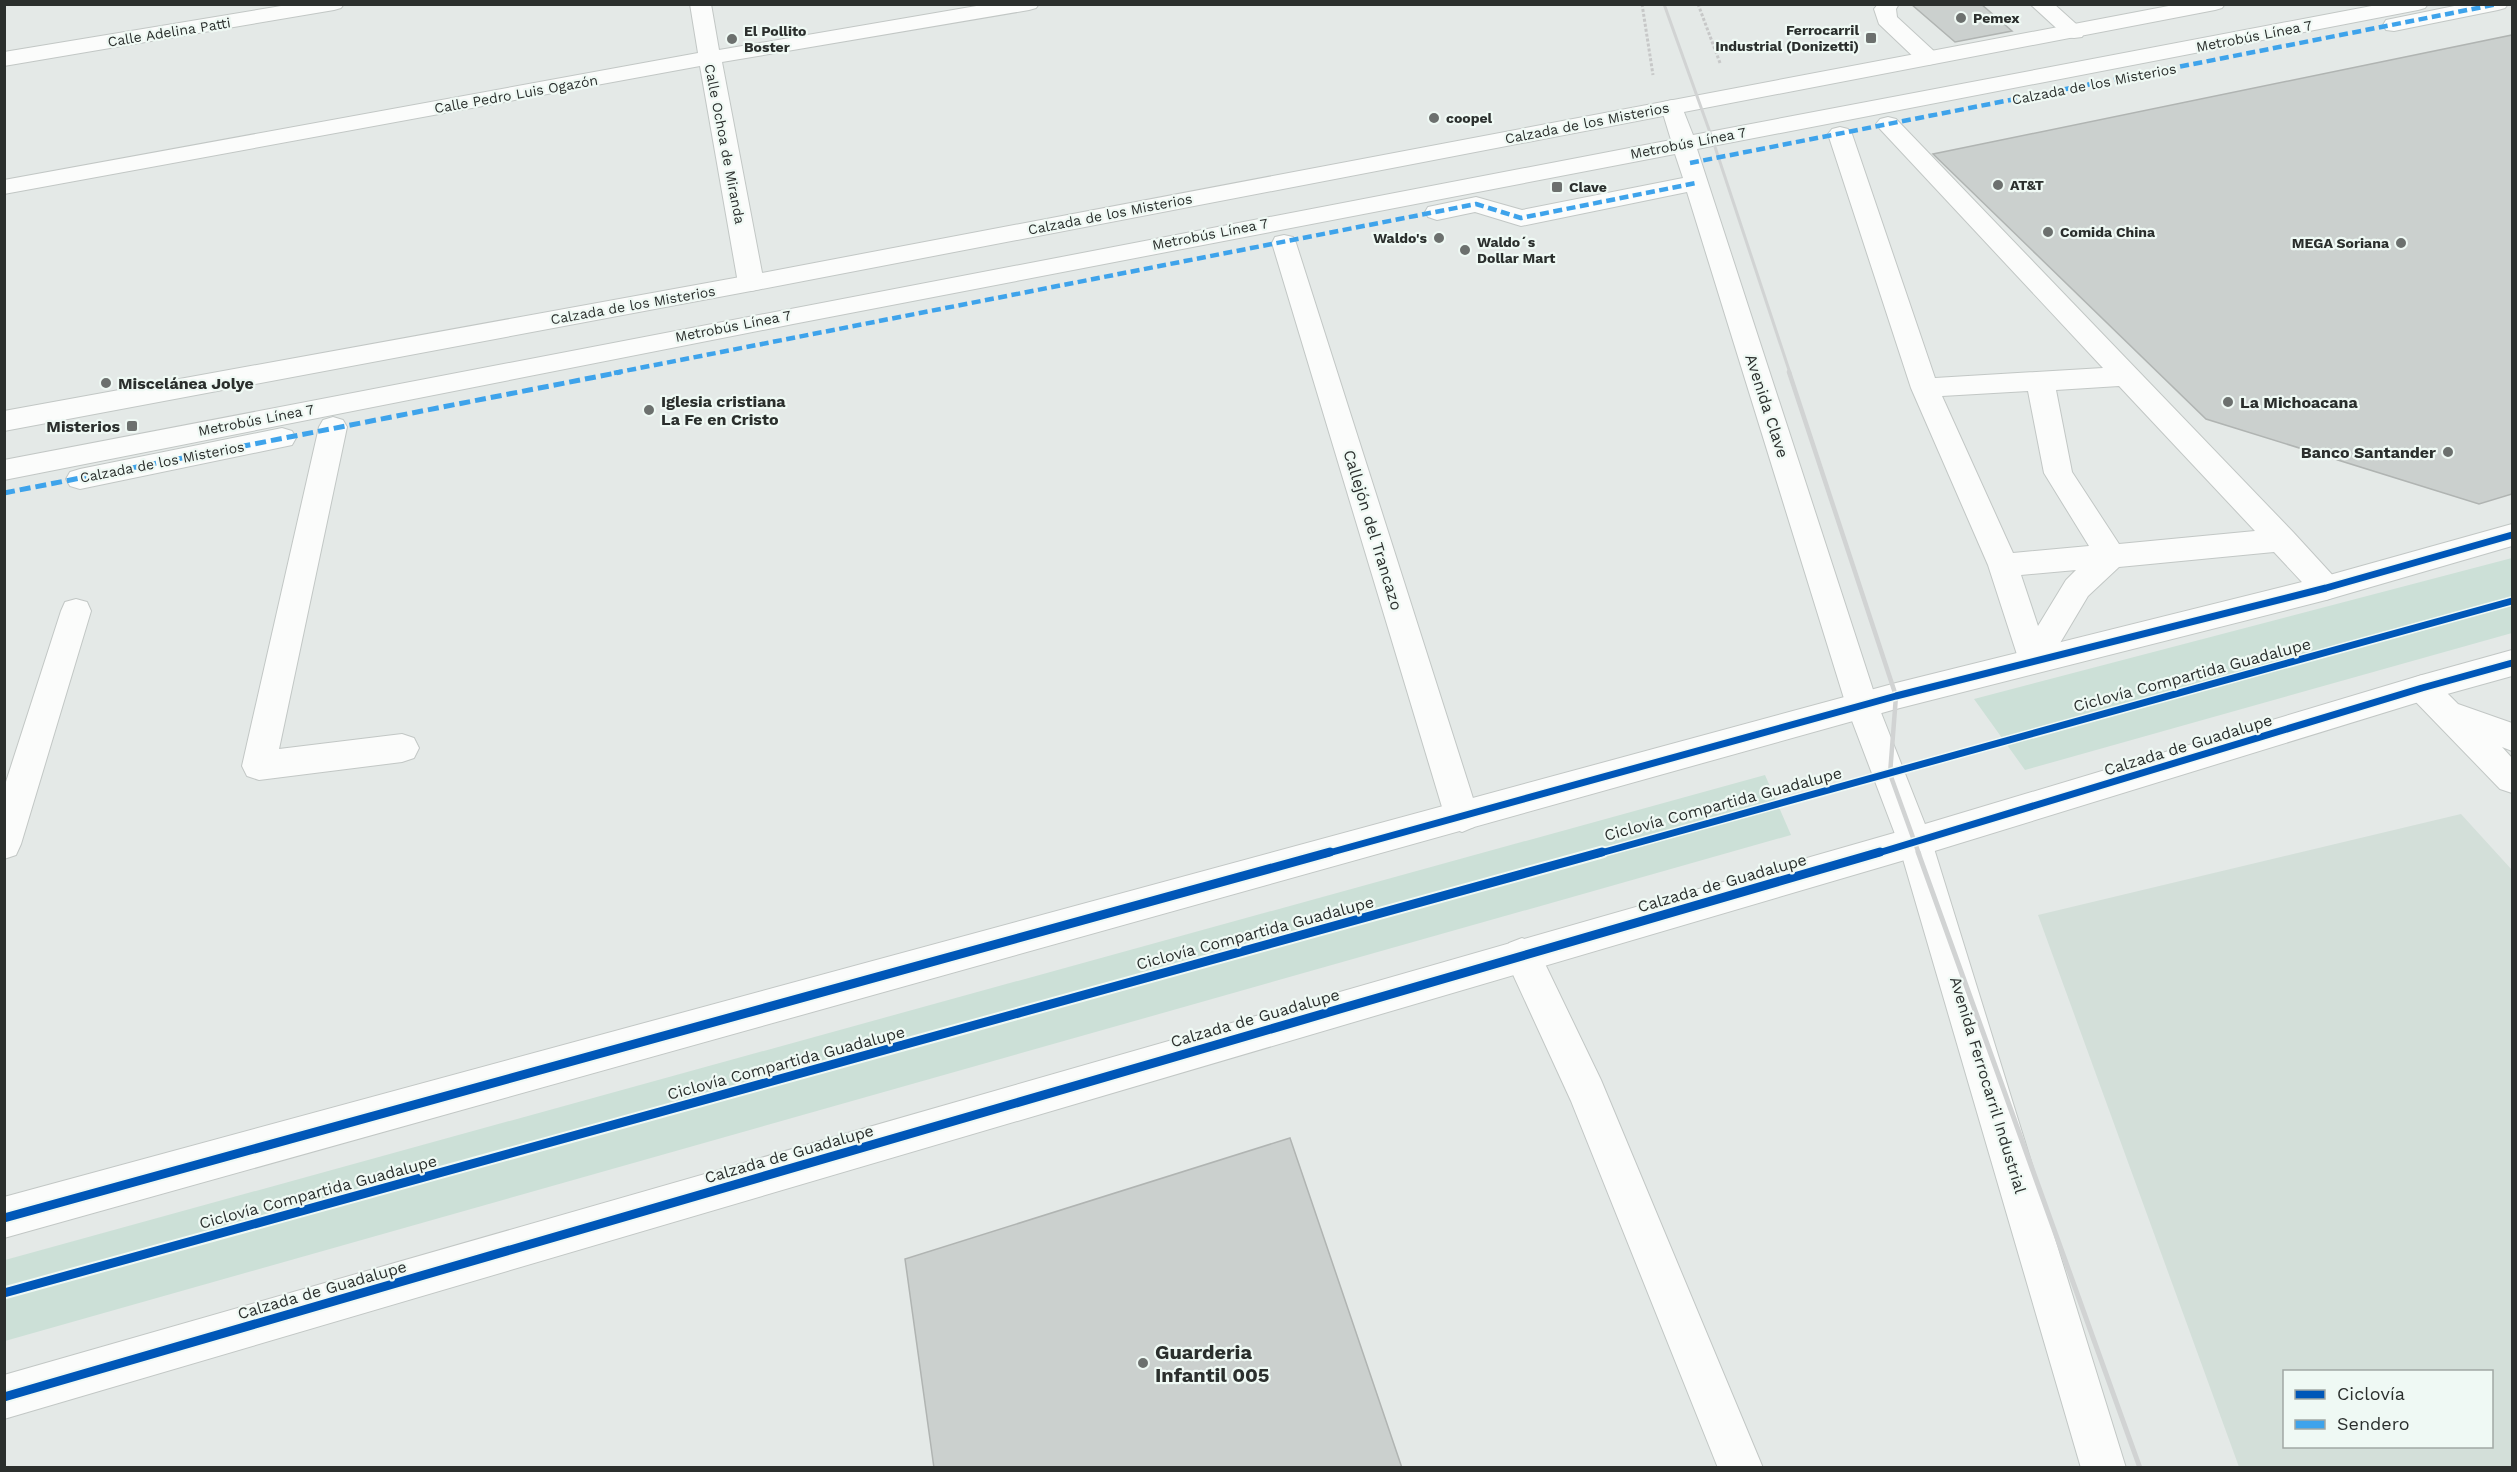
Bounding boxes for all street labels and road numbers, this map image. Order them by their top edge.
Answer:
street label: Calle Adelina Patti [106,14,232,50]
street label: Metrobús Línea 7 [2195,17,2313,55]
street label: Calzada de los Misterios [2010,60,2178,108]
street label: Calle Ochoa de Miranda [702,63,748,226]
street label: Calle Pedro Luis Ogazón [433,72,599,116]
street label: Calzada de los Misterios [1503,99,1671,147]
street label: Metrobús Línea 7 [1629,124,1747,162]
street label: Calzada de los Misterios [1026,190,1194,238]
street label: Metrobús Línea 7 [1151,215,1269,253]
street label: Calzada de los Misterios [549,283,717,327]
street label: Metrobús Línea 7 [674,307,792,345]
street label: Avenida Clave [1741,352,1793,460]
street label: Metrobús Línea 7 [197,401,315,439]
street label: Calzada de los Misterios [78,438,246,486]
street label: Callejón del Trancazo [1340,447,1406,613]
street label: Ciclovía Compartida Guadalupe [2071,634,2313,716]
street label: Calzada de Guadalupe [2102,710,2274,780]
street label: Ciclovía Compartida Guadalupe [1602,763,1844,845]
street label: Calzada de Guadalupe [1635,850,1809,916]
street label: Ciclovía Compartida Guadalupe [1134,892,1376,974]
street label: Avenida Ferrocarril Industrial [1946,974,2030,1196]
street label: Calzada de Guadalupe [1168,985,1342,1051]
street label: Ciclovía Compartida Guadalupe [665,1022,907,1104]
street label: Calzada de Guadalupe [702,1121,876,1187]
street label: Ciclovía Compartida Guadalupe [197,1151,439,1233]
street label: Calzada de Guadalupe [235,1257,409,1323]

